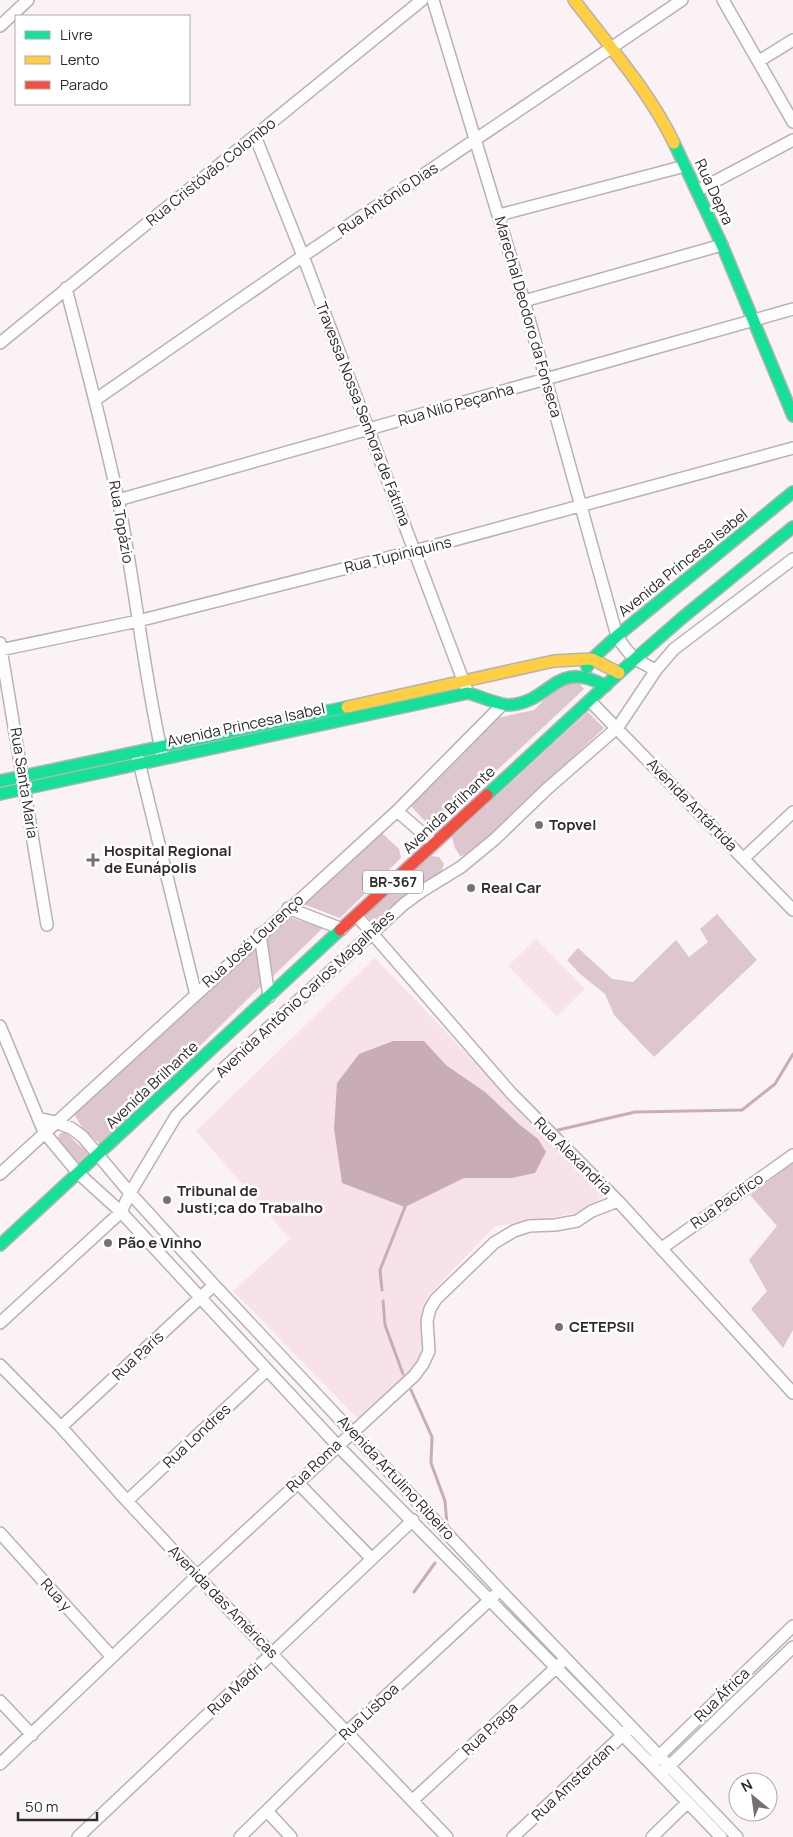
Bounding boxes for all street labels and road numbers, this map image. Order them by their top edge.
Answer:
street label: Rua Cristóvão Colombo [141,113,280,231]
street label: Rua Depra [690,155,739,228]
street label: Rua Antônio Dias [333,157,442,240]
street label: Marechal Deodoro da Fonseca [490,214,567,420]
street label: Travessa Nossa Senhora de Fátima [311,299,416,529]
street label: Rua Nilo Peçanha [396,378,516,431]
street label: Rua Topázio [104,479,139,565]
street label: Avenida Princesa Isabel [613,504,752,621]
street label: Rua Tupiniquins [342,531,454,578]
street label: Avenida Princesa Isabel [165,697,327,752]
street label: Rua Santa Maria [5,726,44,840]
street label: Avenida Antártida [642,753,742,856]
street label: Avenida Brilhante [398,761,500,858]
road number: BR-367 [363,870,423,894]
street label: Rua José Lourenço [197,889,308,992]
street label: Avenida Antônio Carlos Magalhães [211,905,399,1082]
street label: Avenida Brilhante [101,1036,203,1133]
street label: Rua Alexandria [530,1112,617,1199]
street label: Rua Pacífico [686,1168,767,1233]
street label: Rua Paris [107,1326,168,1385]
street label: Rua Londres [158,1399,235,1473]
street label: Avenida Artulino Ribeiro [333,1411,460,1545]
street label: Rua Roma [281,1434,346,1497]
street label: Avenida das Américas [164,1540,283,1663]
street label: Rua y [36,1574,77,1616]
street label: Rua Madri [202,1658,267,1720]
street label: Rua África [689,1663,754,1726]
street label: Rua Lisboa [334,1678,403,1745]
street label: Rua Praga [457,1697,522,1760]
street label: Rua Amsterdan [527,1738,619,1825]

